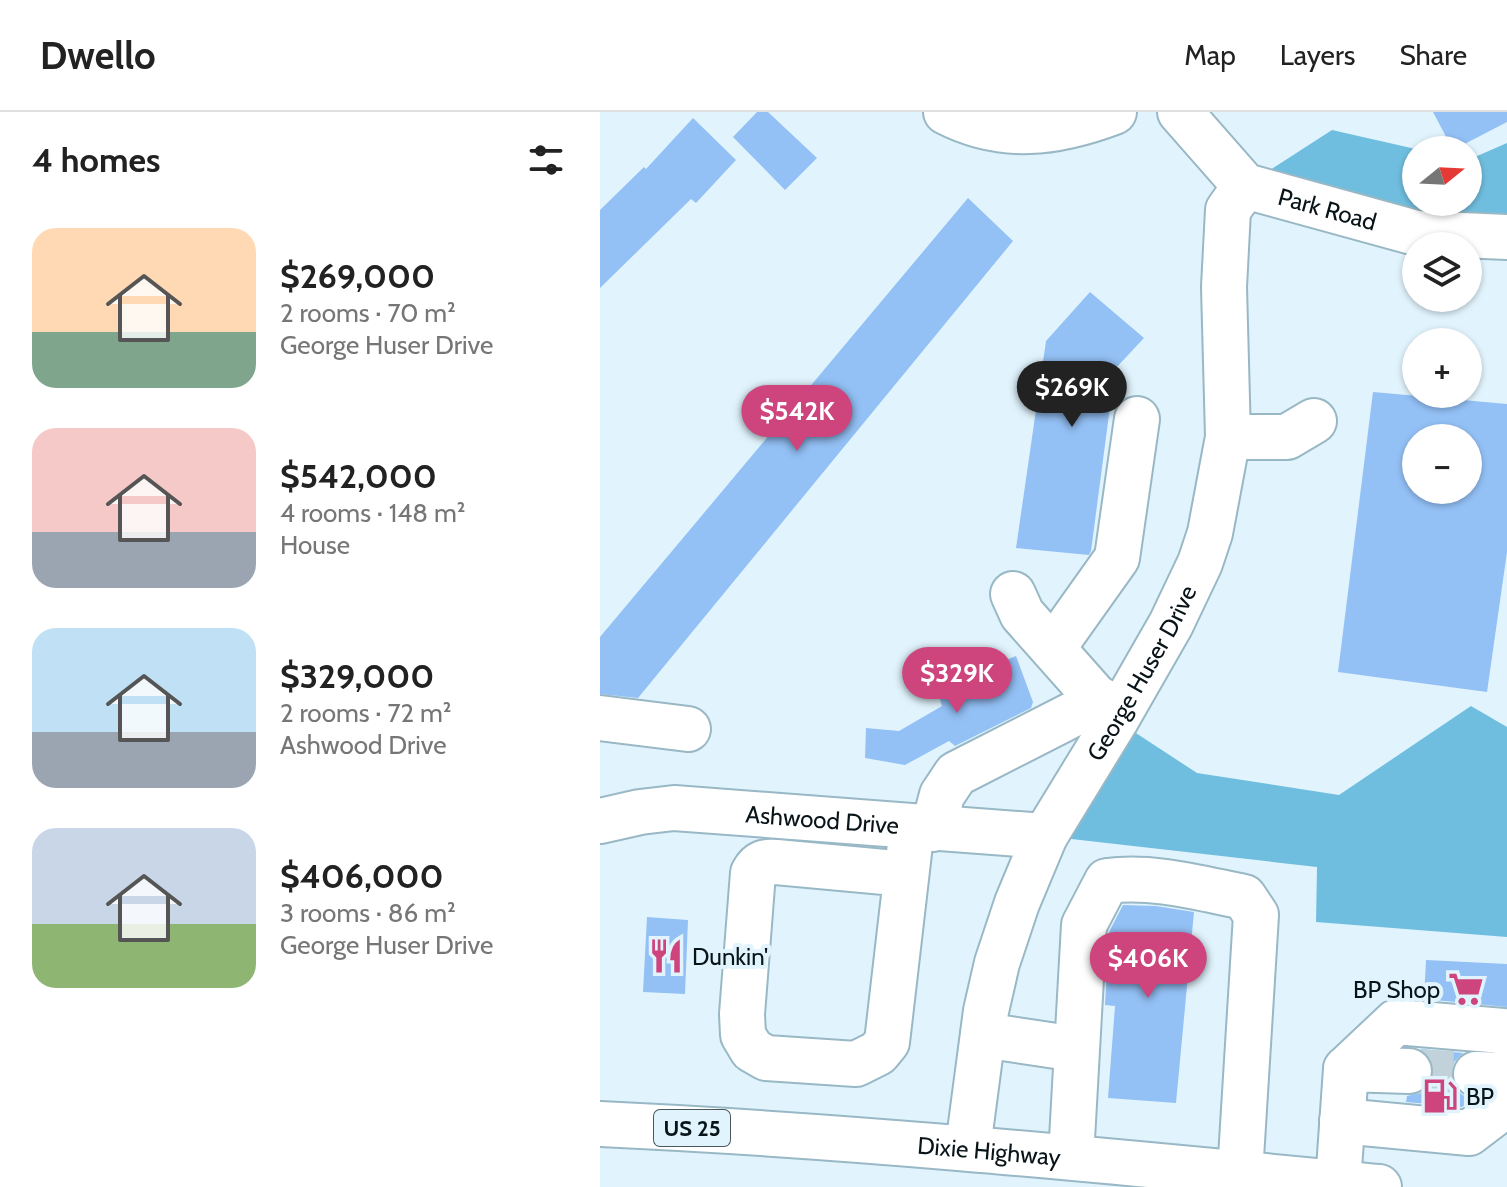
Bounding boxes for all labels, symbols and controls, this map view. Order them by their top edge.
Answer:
text: Dwello [40,32,156,79]
text: Map [1184,38,1236,72]
text: Layers [1280,38,1355,72]
text: Share [1399,38,1467,72]
north arrow [1402,136,1482,216]
map controls [1402,136,1482,504]
icon: filters [524,138,568,182]
text: 4 homes [32,139,160,181]
street label: Park Road [1275,181,1380,236]
button: layers [1402,232,1482,312]
text: $269,000 [280,255,435,297]
icon: home [96,260,192,356]
text: 2 rooms · 70 m² [280,297,456,329]
button: + [1402,328,1482,408]
text: George Huser Drive [280,329,493,361]
pin: $269K [1016,361,1128,429]
text: $269K [1035,371,1109,403]
pin: $542K [741,385,853,453]
text: $542K [759,395,835,427]
button: − [1402,424,1482,504]
text: $542,000 [280,455,437,497]
icon: home [96,460,192,556]
text: 4 rooms · 148 m² [280,497,465,529]
text: House [280,529,350,561]
street label: George Huser Drive [1080,580,1202,766]
pin: $329K [901,647,1013,715]
text: $329,000 [280,655,434,697]
text: $329K [920,657,994,689]
icon: home [96,660,192,756]
text: 2 rooms · 72 m² [280,697,451,729]
text: Ashwood Drive [280,729,447,761]
street label: Ashwood Drive [745,799,900,839]
text: $406,000 [280,855,444,897]
icon: home [96,860,192,956]
text: 3 rooms · 86 m² [280,897,456,929]
text: George Huser Drive [280,929,493,961]
pin: $406K [1092,932,1204,1000]
restaurant icon: Dunkin' [647,937,685,975]
place label: Dunkin' [692,942,768,971]
text: $406K [1108,942,1188,974]
supermarket icon: BP Shop [1447,970,1485,1008]
place label: BP Shop [1353,975,1440,1004]
fuel station icon: BP [1421,1077,1459,1115]
place label: BP [1466,1082,1494,1111]
road number: US 25 [654,1110,730,1146]
street label: Dixie Highway [916,1130,1062,1171]

